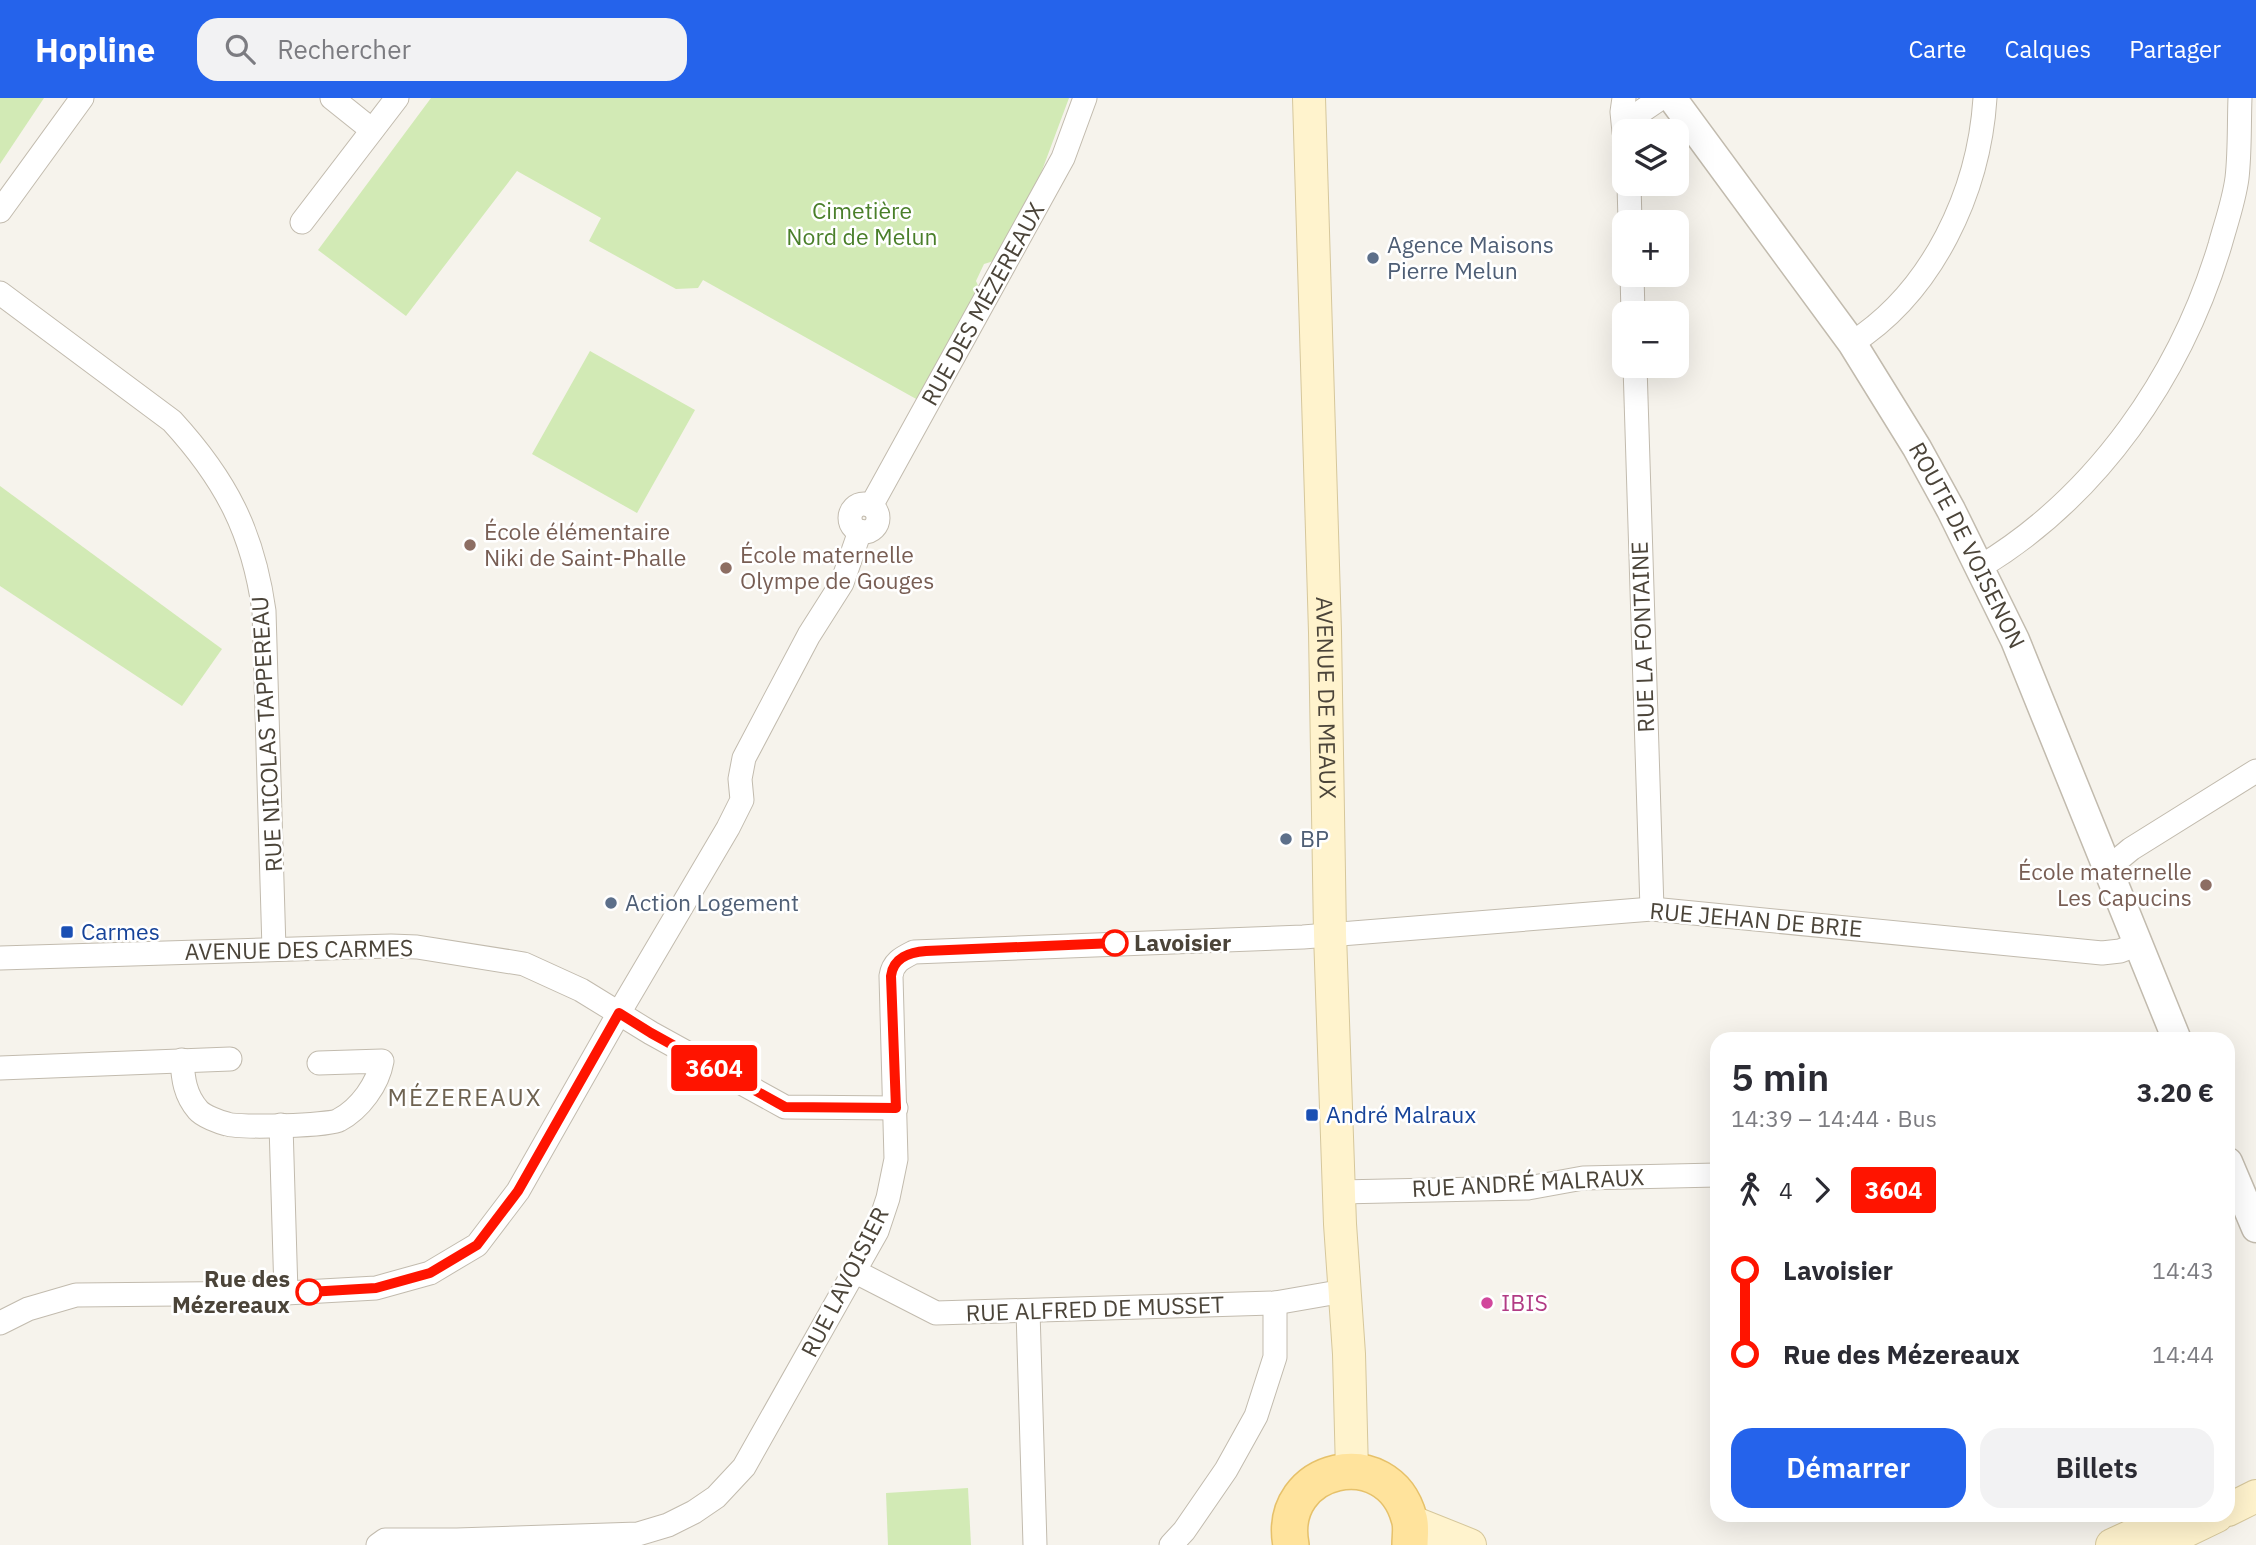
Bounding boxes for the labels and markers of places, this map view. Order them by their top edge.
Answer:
place label: Agence Maisons Pierre Melun [1387,229,1554,285]
marker: Agence Maisons Pierre Melun [1365,250,1381,266]
place label: École élémentaire Niki de Saint-Phalle [484,516,686,572]
marker: École élémentaire Niki de Saint-Phalle [462,537,478,553]
place label: École maternelle Olympe de Gouges [740,539,934,595]
marker: École maternelle Olympe de Gouges [718,560,734,576]
place label: BP [1300,823,1329,853]
marker: BP [1278,831,1294,847]
place label: École maternelle Les Capucins [2018,856,2192,912]
marker: École maternelle Les Capucins [2198,877,2214,893]
place label: Action Logement [625,887,799,917]
marker: Action Logement [603,895,619,911]
place label: Carmes [81,916,160,946]
marker: Carmes [59,924,75,940]
place label: Lavoisier [1134,927,1231,957]
marker: Lavoisier [1102,930,1128,956]
place label: André Malraux [1326,1099,1476,1129]
marker: André Malraux [1304,1107,1320,1123]
place label: Rue des Mézereaux [172,1263,290,1319]
marker: Rue des Mézereaux [296,1279,322,1305]
place label: IBIS [1501,1287,1548,1317]
marker: IBIS [1479,1295,1495,1311]

